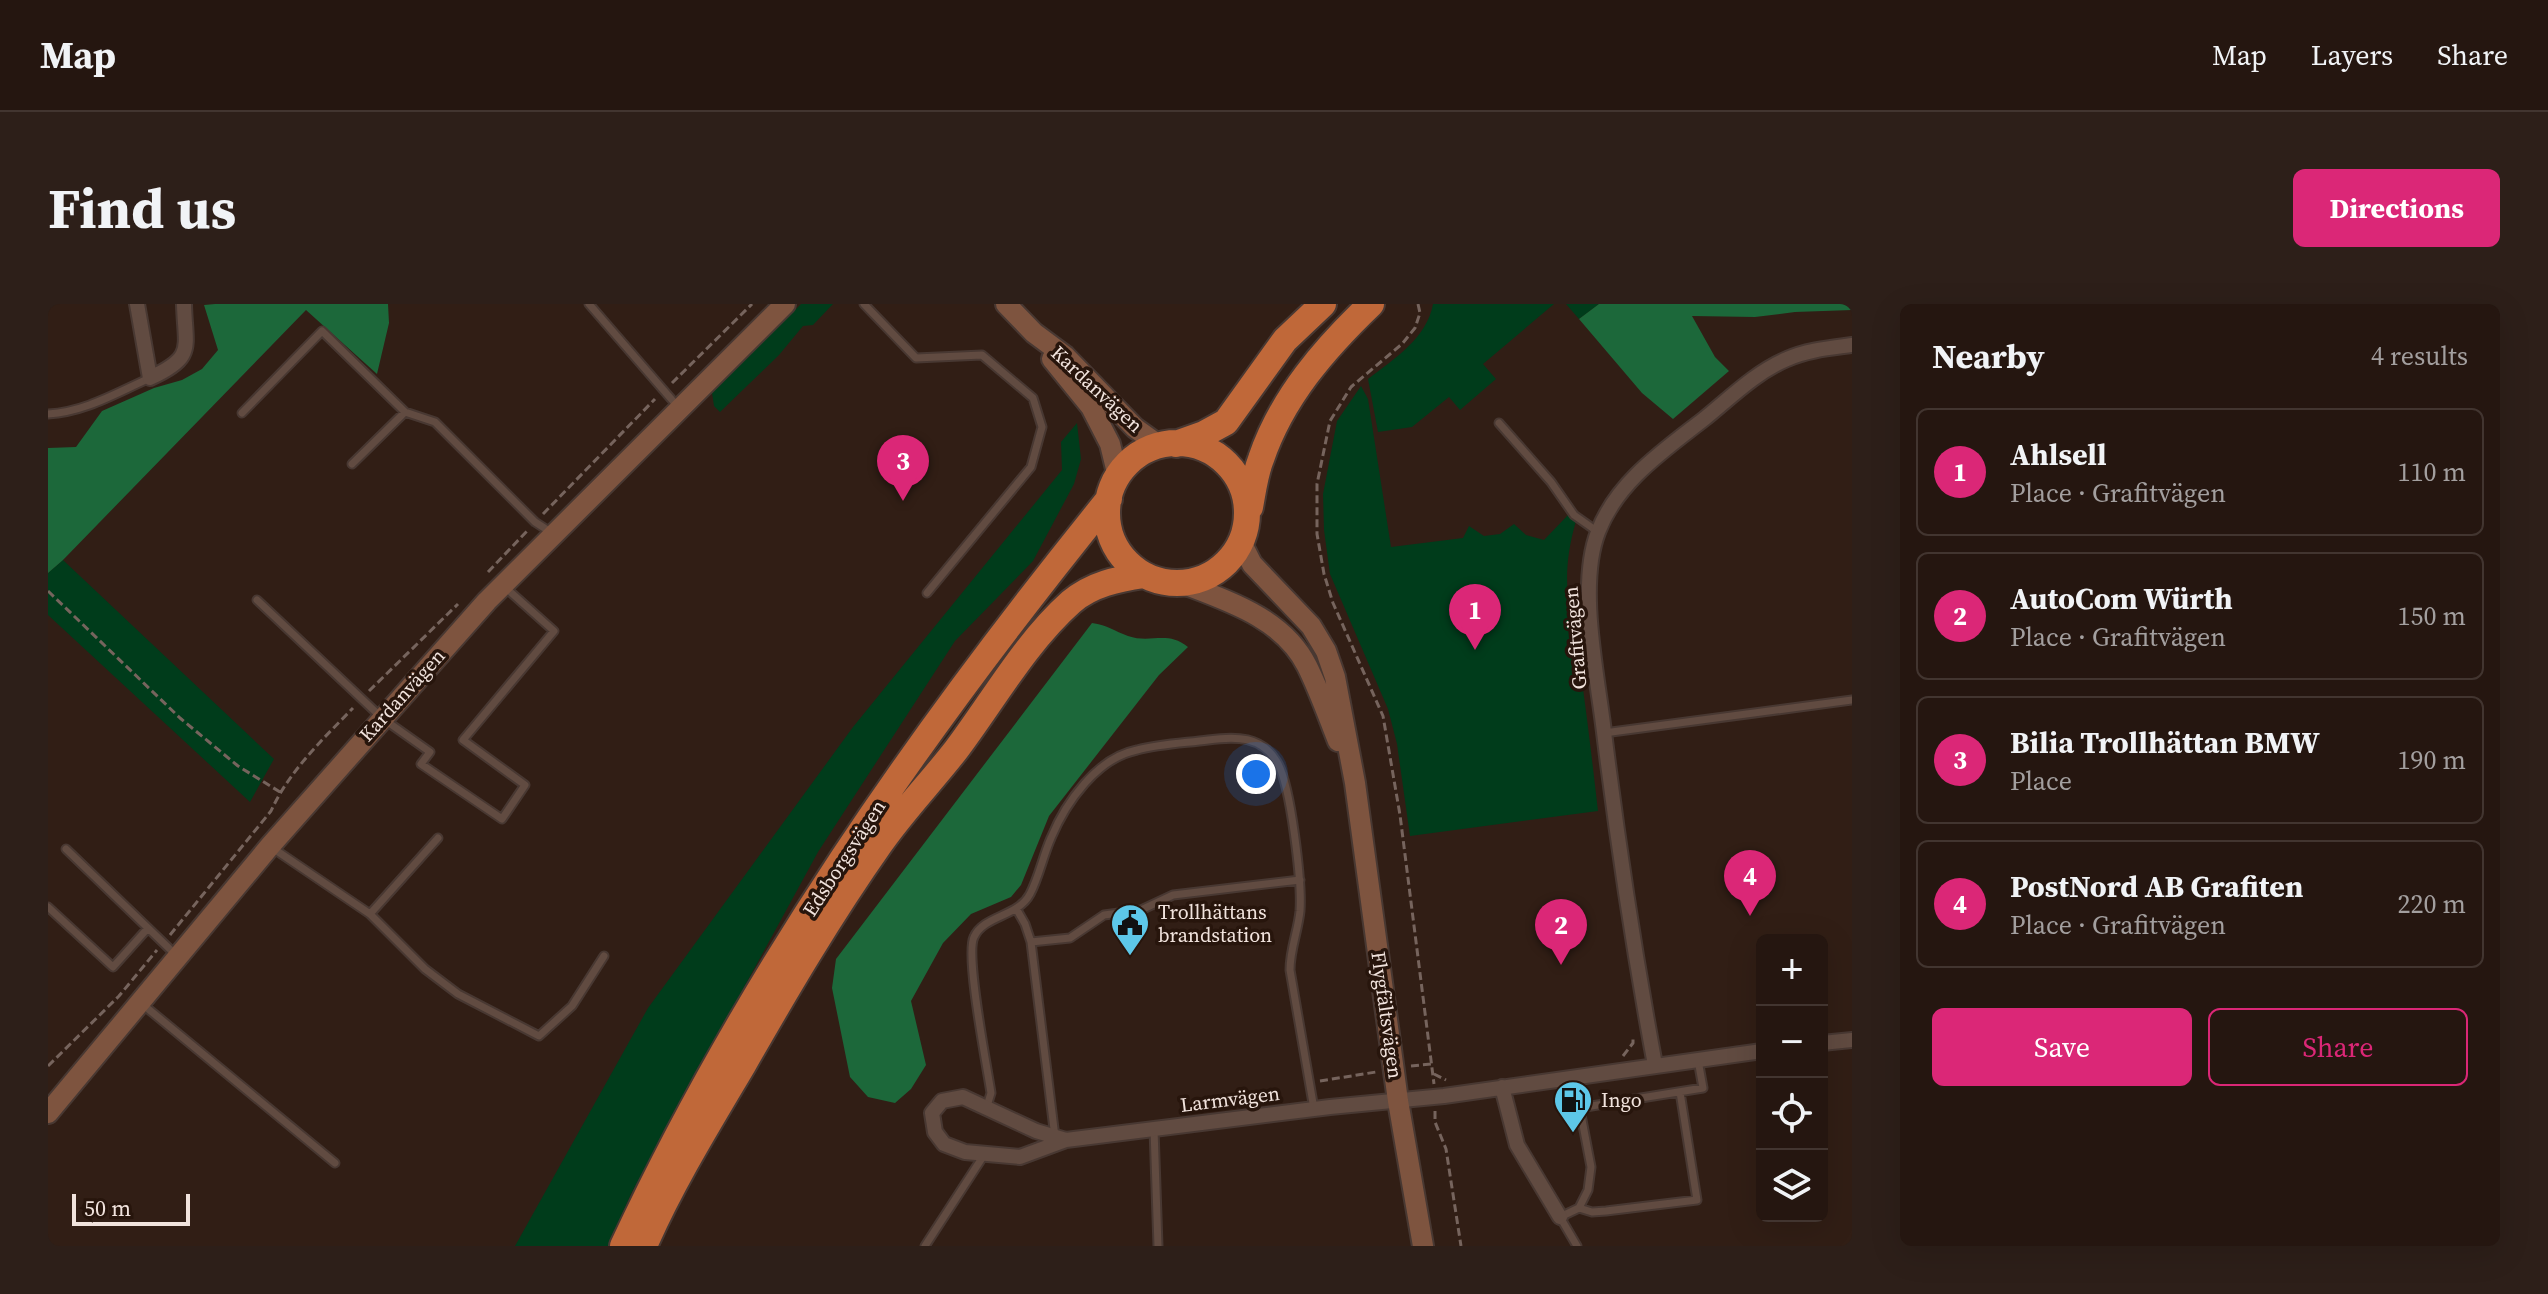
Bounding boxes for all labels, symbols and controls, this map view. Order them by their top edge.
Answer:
text: Map [40,29,116,81]
text: Map [2212,36,2267,74]
text: Layers [2311,36,2393,74]
text: Share [2437,36,2508,74]
button: Directions [2293,169,2500,247]
text: Find us [48,170,236,247]
text: Nearby [1932,333,2045,379]
text: 4 results [2371,338,2468,374]
street label: Kardanvägen [1045,339,1149,439]
text: Ahlsell [2010,434,2107,475]
pin: 3 [877,435,929,501]
text: 1 [1953,454,1967,490]
text: 110 m [2398,454,2466,490]
text: Place · Grafitvägen [2010,475,2226,511]
text: AutoCom Würth [2010,578,2233,619]
pin: 1 [1449,584,1501,650]
street label: Grafitvägen [1557,585,1593,691]
text: 2 [1953,598,1967,634]
text: 150 m [2398,598,2466,634]
text: Place · Grafitvägen [2010,619,2226,655]
street label: Kardanvägen [353,642,451,748]
text: Bilia Trollhättan BMW [2010,722,2320,763]
text: 3 [1953,742,1967,778]
text: 190 m [2398,742,2466,778]
your location [1236,754,1276,794]
text: Place [2010,763,2072,799]
street label: Edsborgsvägen [796,794,892,922]
pin: 4 [1724,850,1776,916]
text: PostNord AB Grafiten [2010,866,2303,907]
text: 4 [1953,886,1967,922]
text: 220 m [2398,886,2466,922]
place label: Trollhättans brandstation [1158,898,1272,949]
pin: 2 [1535,899,1587,965]
public building icon: Trollhättans brandstation [1109,902,1151,957]
text: Place · Grafitvägen [2010,907,2226,943]
map controls [1756,934,1828,1222]
button: + [1756,934,1828,1006]
street label: Flygfältsvägen [1364,950,1410,1080]
button: − [1756,1006,1828,1078]
button: Save [1932,1008,2192,1086]
button: Share [2208,1008,2468,1086]
button: locate [1756,1078,1828,1150]
street label: Larmvägen [1179,1079,1281,1119]
fuel station icon: Ingo [1552,1079,1594,1134]
place label: Ingo [1601,1086,1642,1114]
button: layers [1756,1150,1828,1222]
scale bar [72,1190,190,1226]
text: 50 m [84,1193,131,1223]

